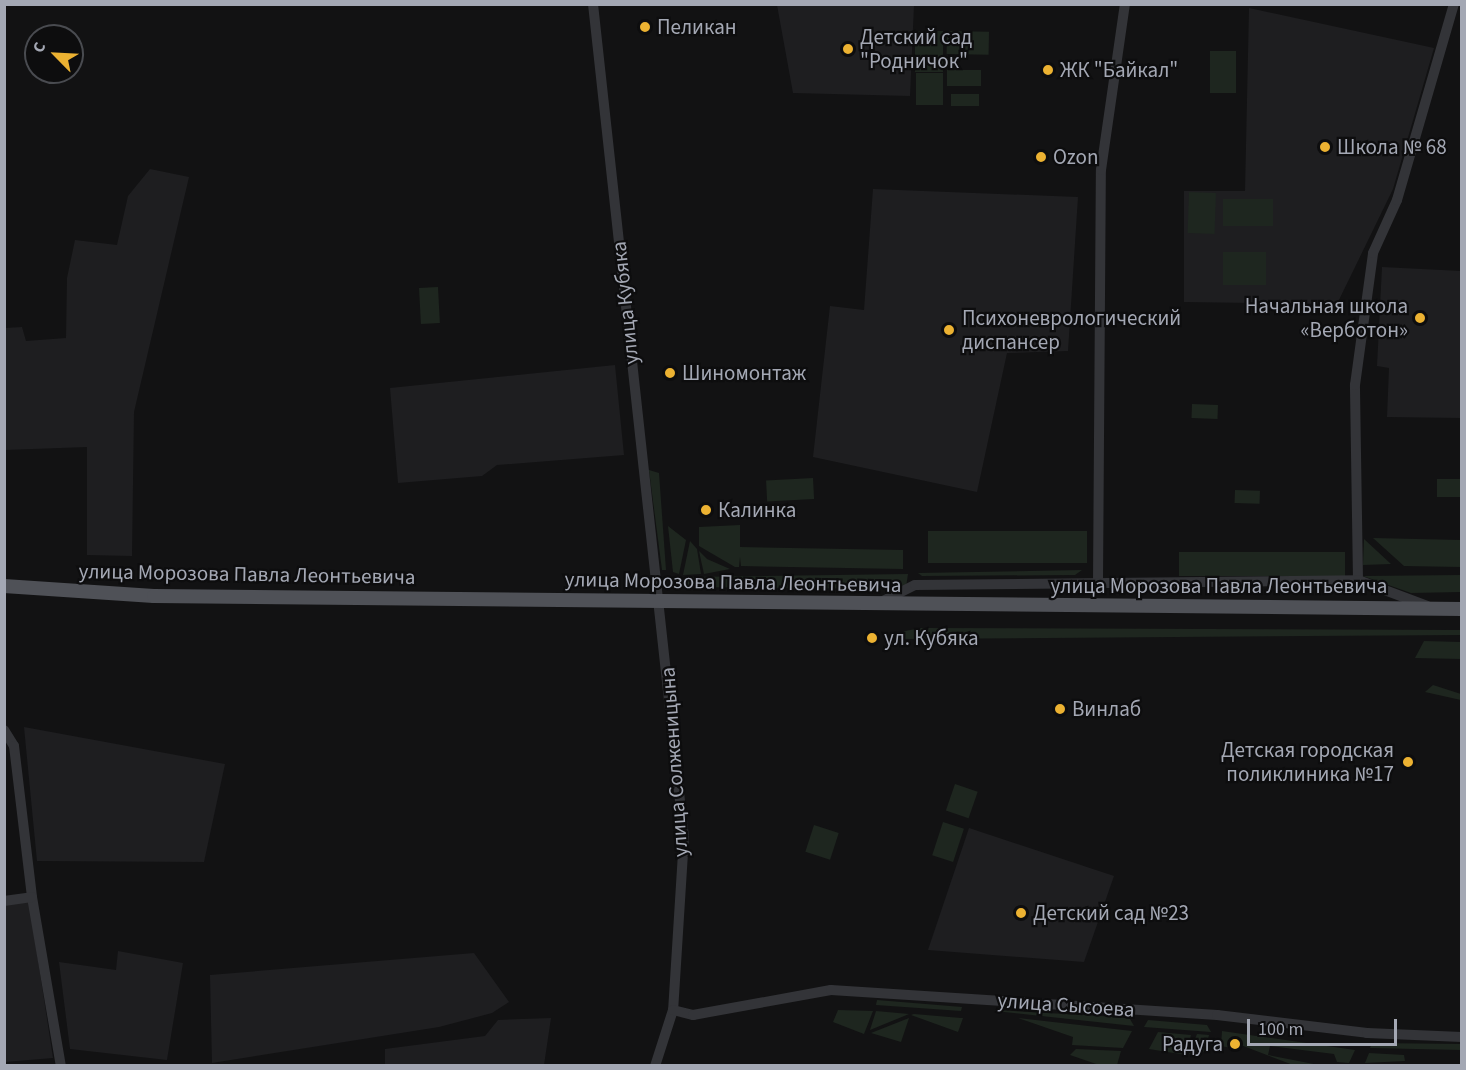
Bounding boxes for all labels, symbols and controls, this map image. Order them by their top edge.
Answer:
place label: Пеликан [657,14,737,40]
marker: Пеликан [638,20,652,34]
north arrow [24,24,84,84]
place label: Детский сад "Родничок" [860,24,972,74]
text: С [27,39,51,56]
marker: Детский сад "Родничок" [841,42,855,56]
place label: ЖК "Байкал" [1060,57,1178,83]
marker: ЖК "Байкал" [1041,63,1055,77]
place label: Школа № 68 [1337,134,1447,160]
marker: Школа № 68 [1318,140,1332,154]
place label: Ozon [1053,144,1098,170]
marker: Ozon [1034,150,1048,164]
street label: улица Кубяка [606,240,644,366]
place label: Начальная школа «Верботон» [1245,293,1408,343]
place label: Психоневрологический диспансер [962,305,1181,355]
marker: Начальная школа «Верботон» [1413,311,1427,325]
marker: Психоневрологический диспансер [940,321,958,339]
place label: Шиномонтаж [682,360,806,386]
marker: Шиномонтаж [663,366,677,380]
place label: Калинка [718,497,796,523]
marker: Калинка [699,503,713,517]
street label: улица Морозова Павла Леонтьевича [78,558,416,590]
street label: улица Морозова Павла Леонтьевича [564,566,902,598]
street label: улица Морозова Павла Леонтьевича [1051,573,1387,599]
place label: ул. Кубяка [884,625,979,651]
marker: ул. Кубяка [865,631,879,645]
street label: улица Солженицына [655,666,693,858]
place label: Винлаб [1072,696,1141,722]
marker: Винлаб [1053,702,1067,716]
place label: Детская городская поликлиника №17 [1221,737,1394,787]
marker: Детская городская поликлиника №17 [1399,753,1417,771]
place label: Детский сад №23 [1033,900,1189,926]
marker: Детский сад №23 [1014,906,1028,920]
street label: улица Сысоева [997,988,1135,1022]
scale bar [1250,1007,1400,1045]
text: 100 m [1258,1017,1303,1042]
place label: Радуга [1162,1031,1223,1057]
marker: Радуга [1228,1037,1242,1051]

